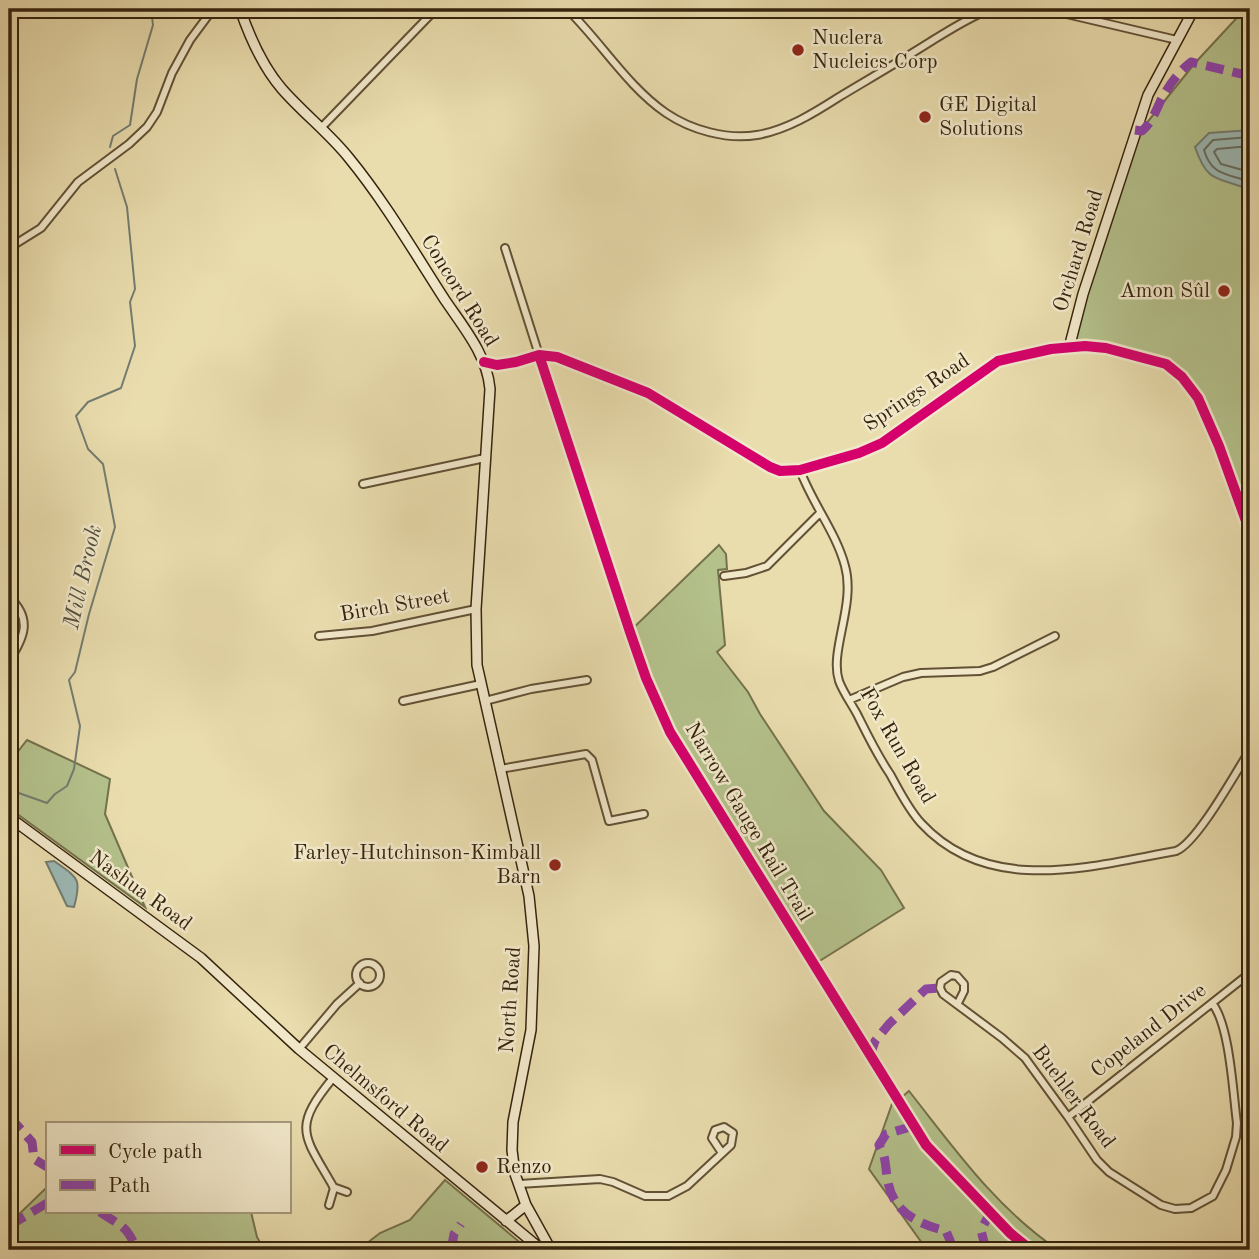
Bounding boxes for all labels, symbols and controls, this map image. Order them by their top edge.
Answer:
place label: Nuclera Nucleics Corp [812,28,938,73]
marker: Nuclera Nucleics Corp [790,42,806,58]
place label: GE Digital Solutions [939,95,1037,140]
marker: GE Digital Solutions [917,109,933,125]
street label: Orchard Road [1050,187,1108,315]
street label: Concord Road [416,231,502,351]
place label: Amon Sûl [1120,281,1210,302]
marker: Amon Sûl [1216,283,1232,299]
street label: Springs Road [860,350,974,436]
water label: Mill Brook [60,523,106,632]
street label: Birch Street [339,586,451,626]
street label: Fox Run Road [855,685,939,807]
street label: Narrow Gauge Rail Trail [680,719,816,925]
place label: Farley-Hutchinson-Kimball Barn [293,843,541,888]
street label: Nashua Road [85,847,195,935]
marker: Farley-Hutchinson-Kimball Barn [547,857,563,873]
street label: North Road [497,946,525,1054]
street label: Copeland Drive [1087,980,1211,1082]
street label: Chelmsford Road [318,1041,452,1157]
street label: Buehler Road [1027,1041,1119,1153]
legend [46,1122,290,1214]
text: Cycle path [108,1142,203,1163]
place label: Renzo [496,1157,552,1178]
marker: Renzo [474,1159,490,1175]
text: Path [108,1176,151,1197]

